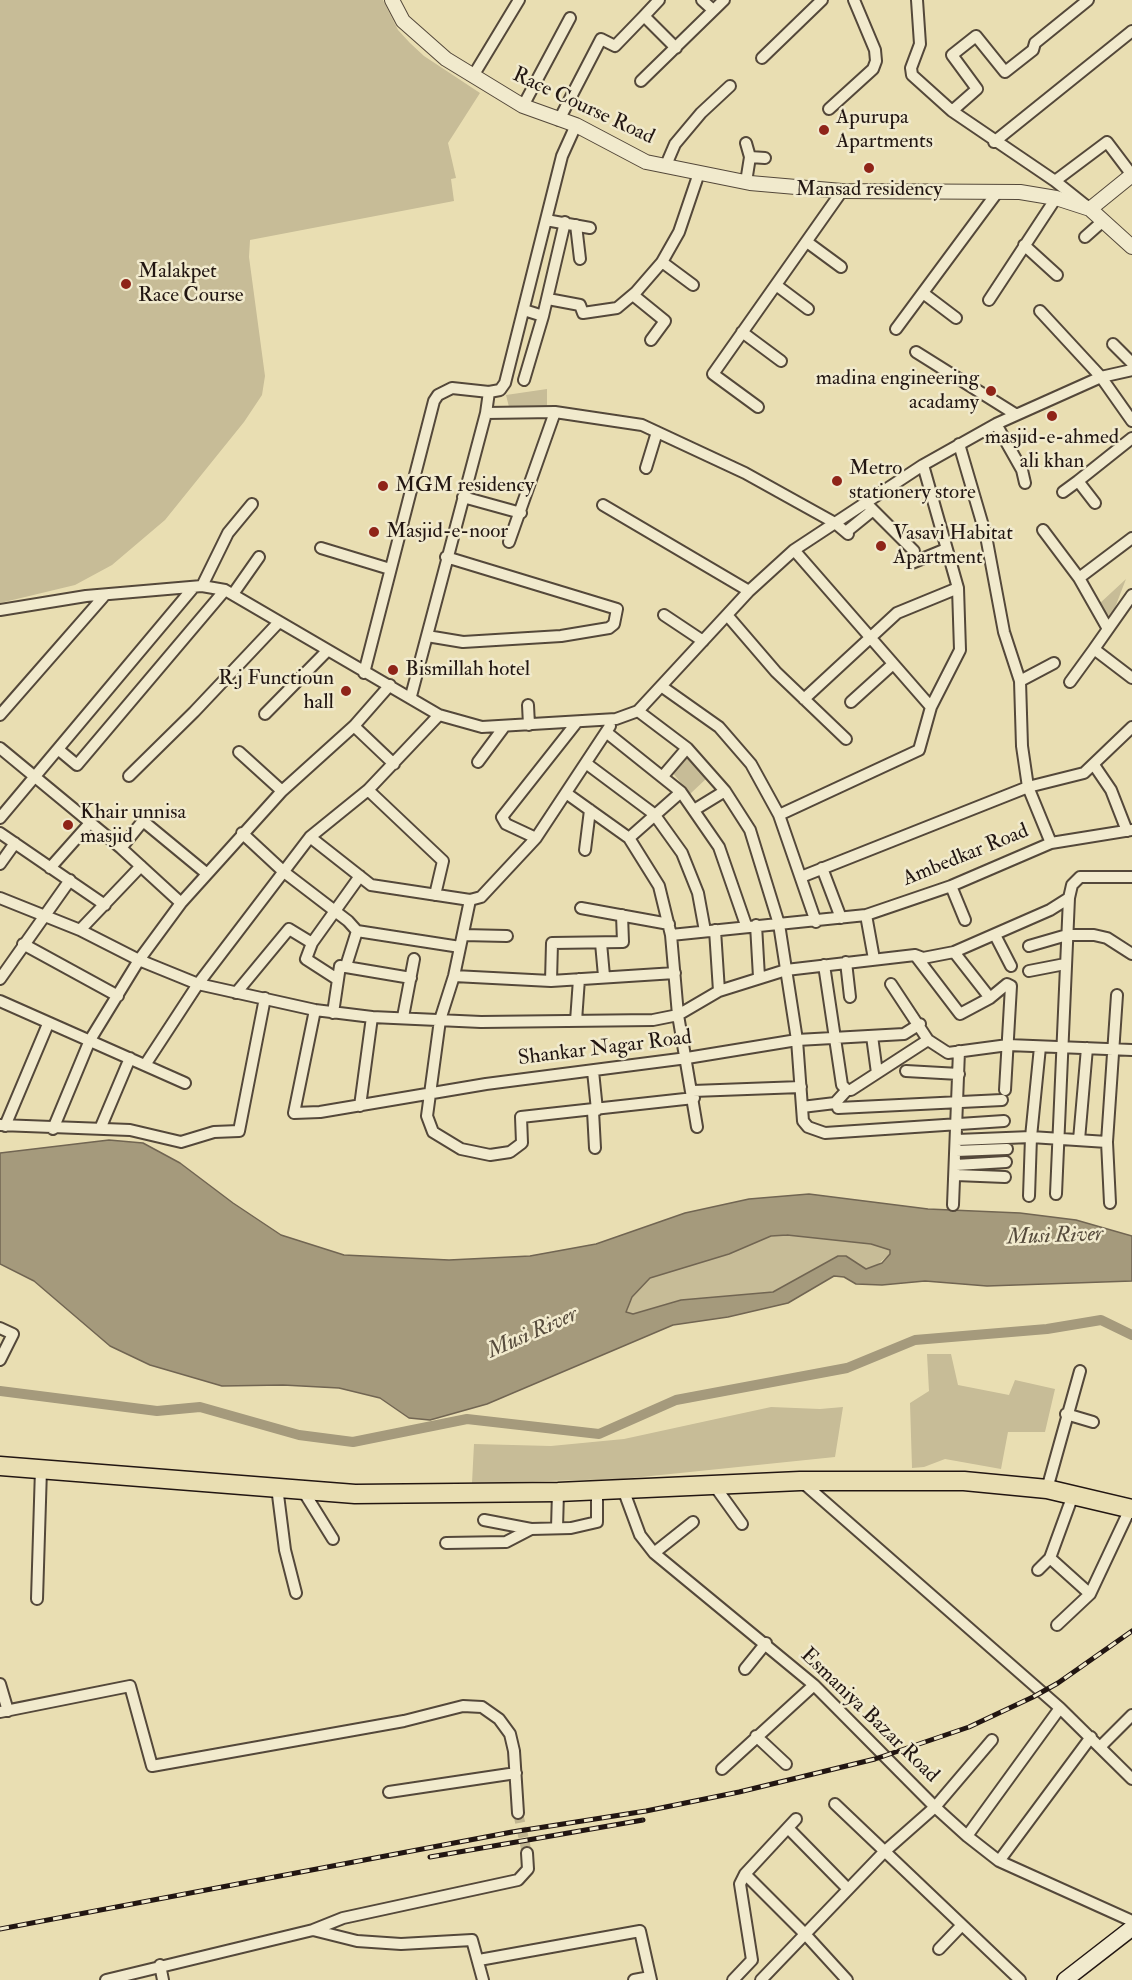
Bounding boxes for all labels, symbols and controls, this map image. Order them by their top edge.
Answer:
street label: Race Course Road [508,63,658,151]
place label: Apurupa Apartments [836,105,933,155]
marker: Apurupa Apartments [817,123,831,137]
marker: Mansad residency [862,161,876,175]
place label: Mansad residency [795,177,943,203]
place label: Malakpet Race Course [138,259,243,309]
marker: Malakpet Race Course [119,277,133,291]
place label: madina engineering acadamy [816,366,979,416]
marker: madina engineering acadamy [984,384,998,398]
marker: masjid-e-ahmed ali khan [1045,409,1059,423]
place label: masjid-e-ahmed ali khan [985,425,1119,475]
place label: Metro stationery store [849,456,976,506]
place label: MGM residency [395,473,534,499]
marker: Metro stationery store [830,474,844,488]
marker: MGM residency [376,479,390,493]
place label: Masjid-e-noor [386,519,508,545]
place label: Vasavi Habitat Apartment [893,521,1013,571]
marker: Masjid-e-noor [367,525,381,539]
marker: Vasavi Habitat Apartment [874,539,888,553]
place label: Bismillah hotel [405,657,530,683]
marker: Bismillah hotel [386,663,400,677]
place label: R.j Functioun hall [218,666,334,716]
marker: R.j Functioun hall [339,684,353,698]
place label: Khair unnisa masjid [80,800,186,850]
marker: Khair unnisa masjid [61,818,75,832]
street label: Ambedkar Road [899,819,1033,893]
street label: Shankar Nagar Road [517,1026,693,1072]
water label: Musi River [1007,1222,1103,1252]
water label: Musi River [484,1302,582,1366]
street label: Esmaniya Bazar Road [794,1643,944,1789]

